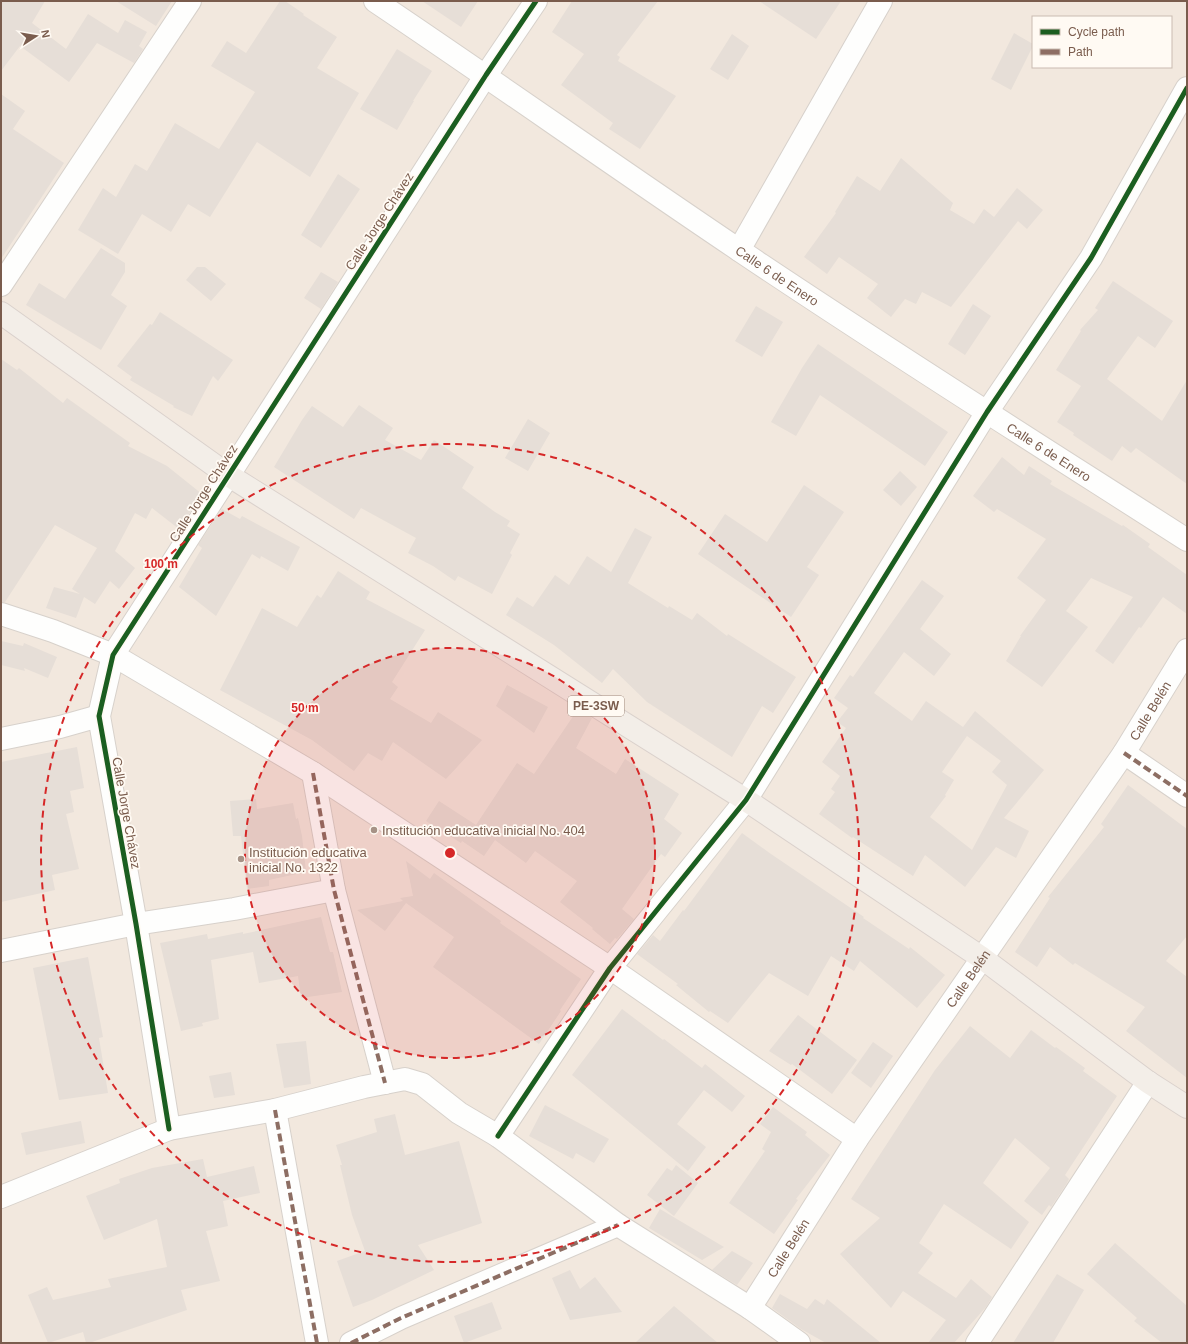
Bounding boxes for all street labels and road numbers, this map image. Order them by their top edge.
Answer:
street label: Calle Jorge Chávez [342,170,417,273]
street label: Calle 6 de Enero [732,243,821,309]
street label: Calle 6 de Enero [1004,420,1094,485]
street label: Calle Jorge Chávez [166,442,241,545]
street label: Calle Belén [1127,679,1174,743]
road number: PE-3SW [568,696,624,716]
street label: Calle Jorge Chávez [109,756,144,870]
street label: Calle Belén [943,947,993,1011]
street label: Calle Belén [764,1216,813,1280]

